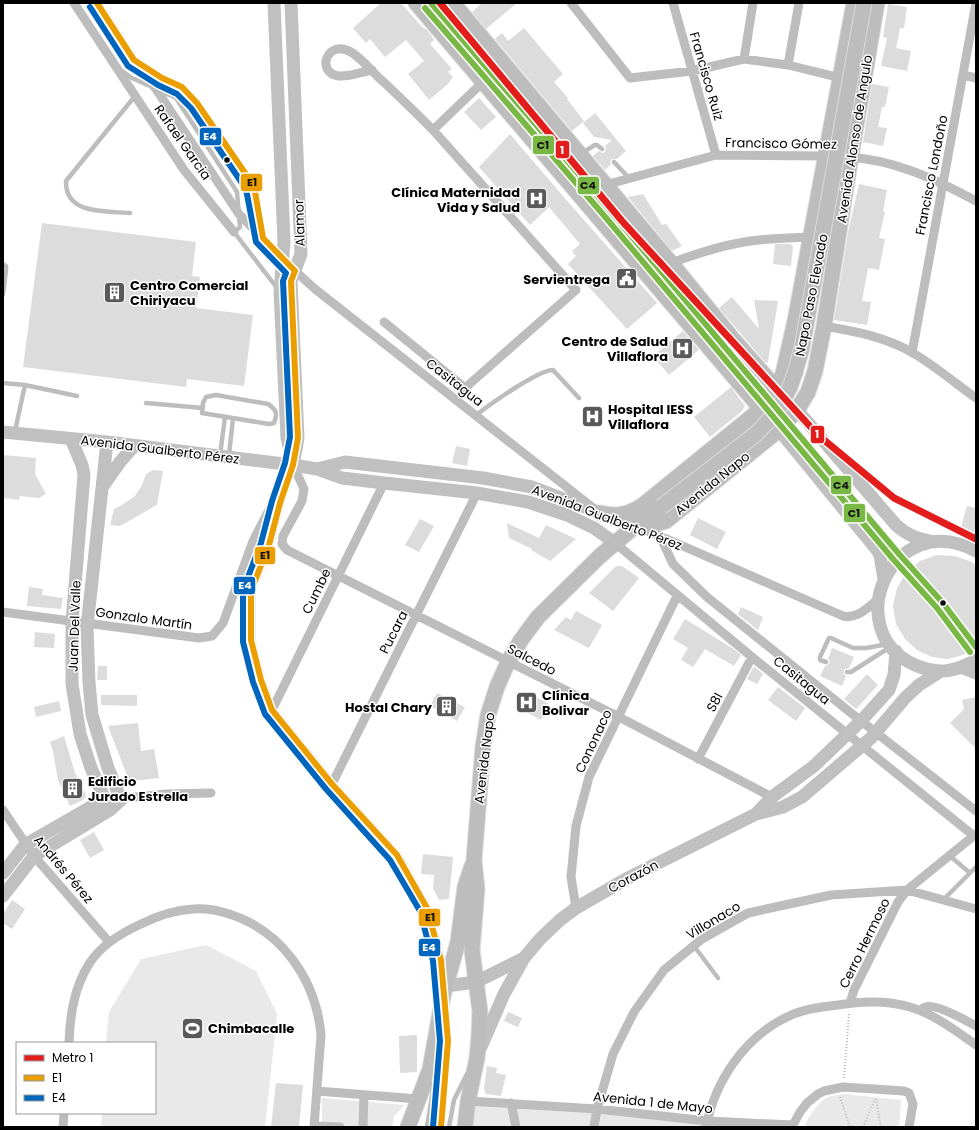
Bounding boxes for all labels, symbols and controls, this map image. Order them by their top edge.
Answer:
street label: Francisco Ruiz [685,30,728,123]
street label: Avenida Alonso de Angulo [832,54,877,224]
street label: Rafael Garcia [150,101,216,184]
street label: Francisco Londoño [911,113,952,237]
line badge: E4 [199,127,222,146]
text: E4 [203,128,217,144]
street label: Francisco Gómez [725,133,837,154]
line badge: C1 [532,135,555,155]
text: C1 [537,137,549,153]
line badge: 1 [555,140,570,159]
text: 1 [560,142,564,158]
unlabelled marker [222,155,232,165]
line badge: E1 [240,173,263,192]
text: E1 [247,174,257,190]
line badge: C4 [577,176,600,195]
text: C4 [580,177,596,193]
place label: Clínica Maternidad Vida y Salud [391,183,520,217]
hospital icon: Clínica Maternidad Vida y Salud [523,186,549,212]
street label: Alamor [289,199,310,247]
street label: Napo Paso Elevado [790,232,833,358]
public building icon: Servientrega [613,266,639,292]
place label: Servientrega [523,270,610,289]
place label: Centro Comercial Chiriyacu [130,276,249,310]
building icon: Centro Comercial Chiriyacu [102,279,128,305]
place label: Centro de Salud Villaflora [562,332,668,366]
hospital icon: Centro de Salud Villaflora [670,335,696,361]
street label: Casitagua [422,354,487,411]
place label: Hospital IESS Villaflora [608,400,693,434]
hospital icon: Hospital IESS Villaflora [579,403,605,429]
line badge: 1 [810,425,825,444]
text: 1 [815,426,819,442]
street label: Avenida Gualberto Pérez [80,430,240,469]
street label: Avenida Napo [671,447,754,520]
line badge: C4 [830,475,852,495]
text: C4 [833,477,849,493]
street label: Avenida Gualberto Pérez [529,480,685,555]
line badge: C1 [843,503,866,523]
text: C1 [848,505,860,521]
line badge: E1 [254,546,276,565]
text: E1 [260,547,270,563]
street label: Cumbe [297,565,336,617]
line badge: E4 [233,576,256,595]
text: E4 [238,577,252,593]
street label: Juan Del Valle [63,580,86,672]
unlabelled marker [938,598,948,608]
street label: Gonzalo Martín [94,602,194,635]
street label: Pucara [375,607,412,657]
street label: Salcedo [504,639,560,680]
street label: Casitagua [769,652,834,709]
place label: Clínica Bolivar [542,686,589,720]
hospital icon: Clínica Bolivar [514,689,540,715]
street label: S8I [702,689,727,715]
building icon: Hostal Chary [434,694,460,720]
place label: Hostal Chary [345,698,433,717]
street label: Cononaco [570,706,617,776]
street label: Avenida Napo [469,711,500,805]
place label: Edificio Jurado Estrella [88,772,188,806]
building icon: Edificio Jurado Estrella [59,775,85,801]
street label: Andrés Pérez [30,831,98,907]
street label: Corazón [605,855,662,898]
street label: Cerro Hermoso [834,895,895,992]
street label: Villonaco [683,897,744,944]
line badge: E1 [418,908,441,927]
text: E1 [425,909,435,925]
line badge: E4 [418,938,441,957]
text: E4 [422,939,436,955]
sports icon: Chimbacalle [179,1015,205,1041]
place label: Chimbacalle [208,1019,294,1038]
legend [16,1042,156,1114]
text: Metro 1 [52,1049,93,1066]
text: E1 [52,1069,62,1086]
street label: Avenida 1 de Mayo [592,1087,714,1118]
text: E4 [52,1089,66,1106]

